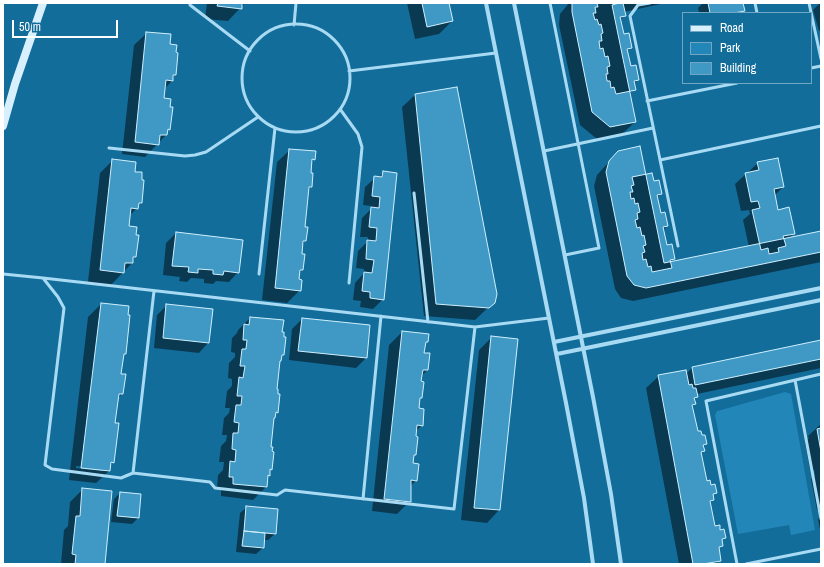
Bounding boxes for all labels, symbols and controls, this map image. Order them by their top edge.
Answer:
scale bar [14,12,120,38]
legend [682,12,812,84]
text: 50 m [19,19,41,35]
text: Road [720,20,744,36]
text: Park [720,40,740,56]
text: Building [720,60,756,76]

